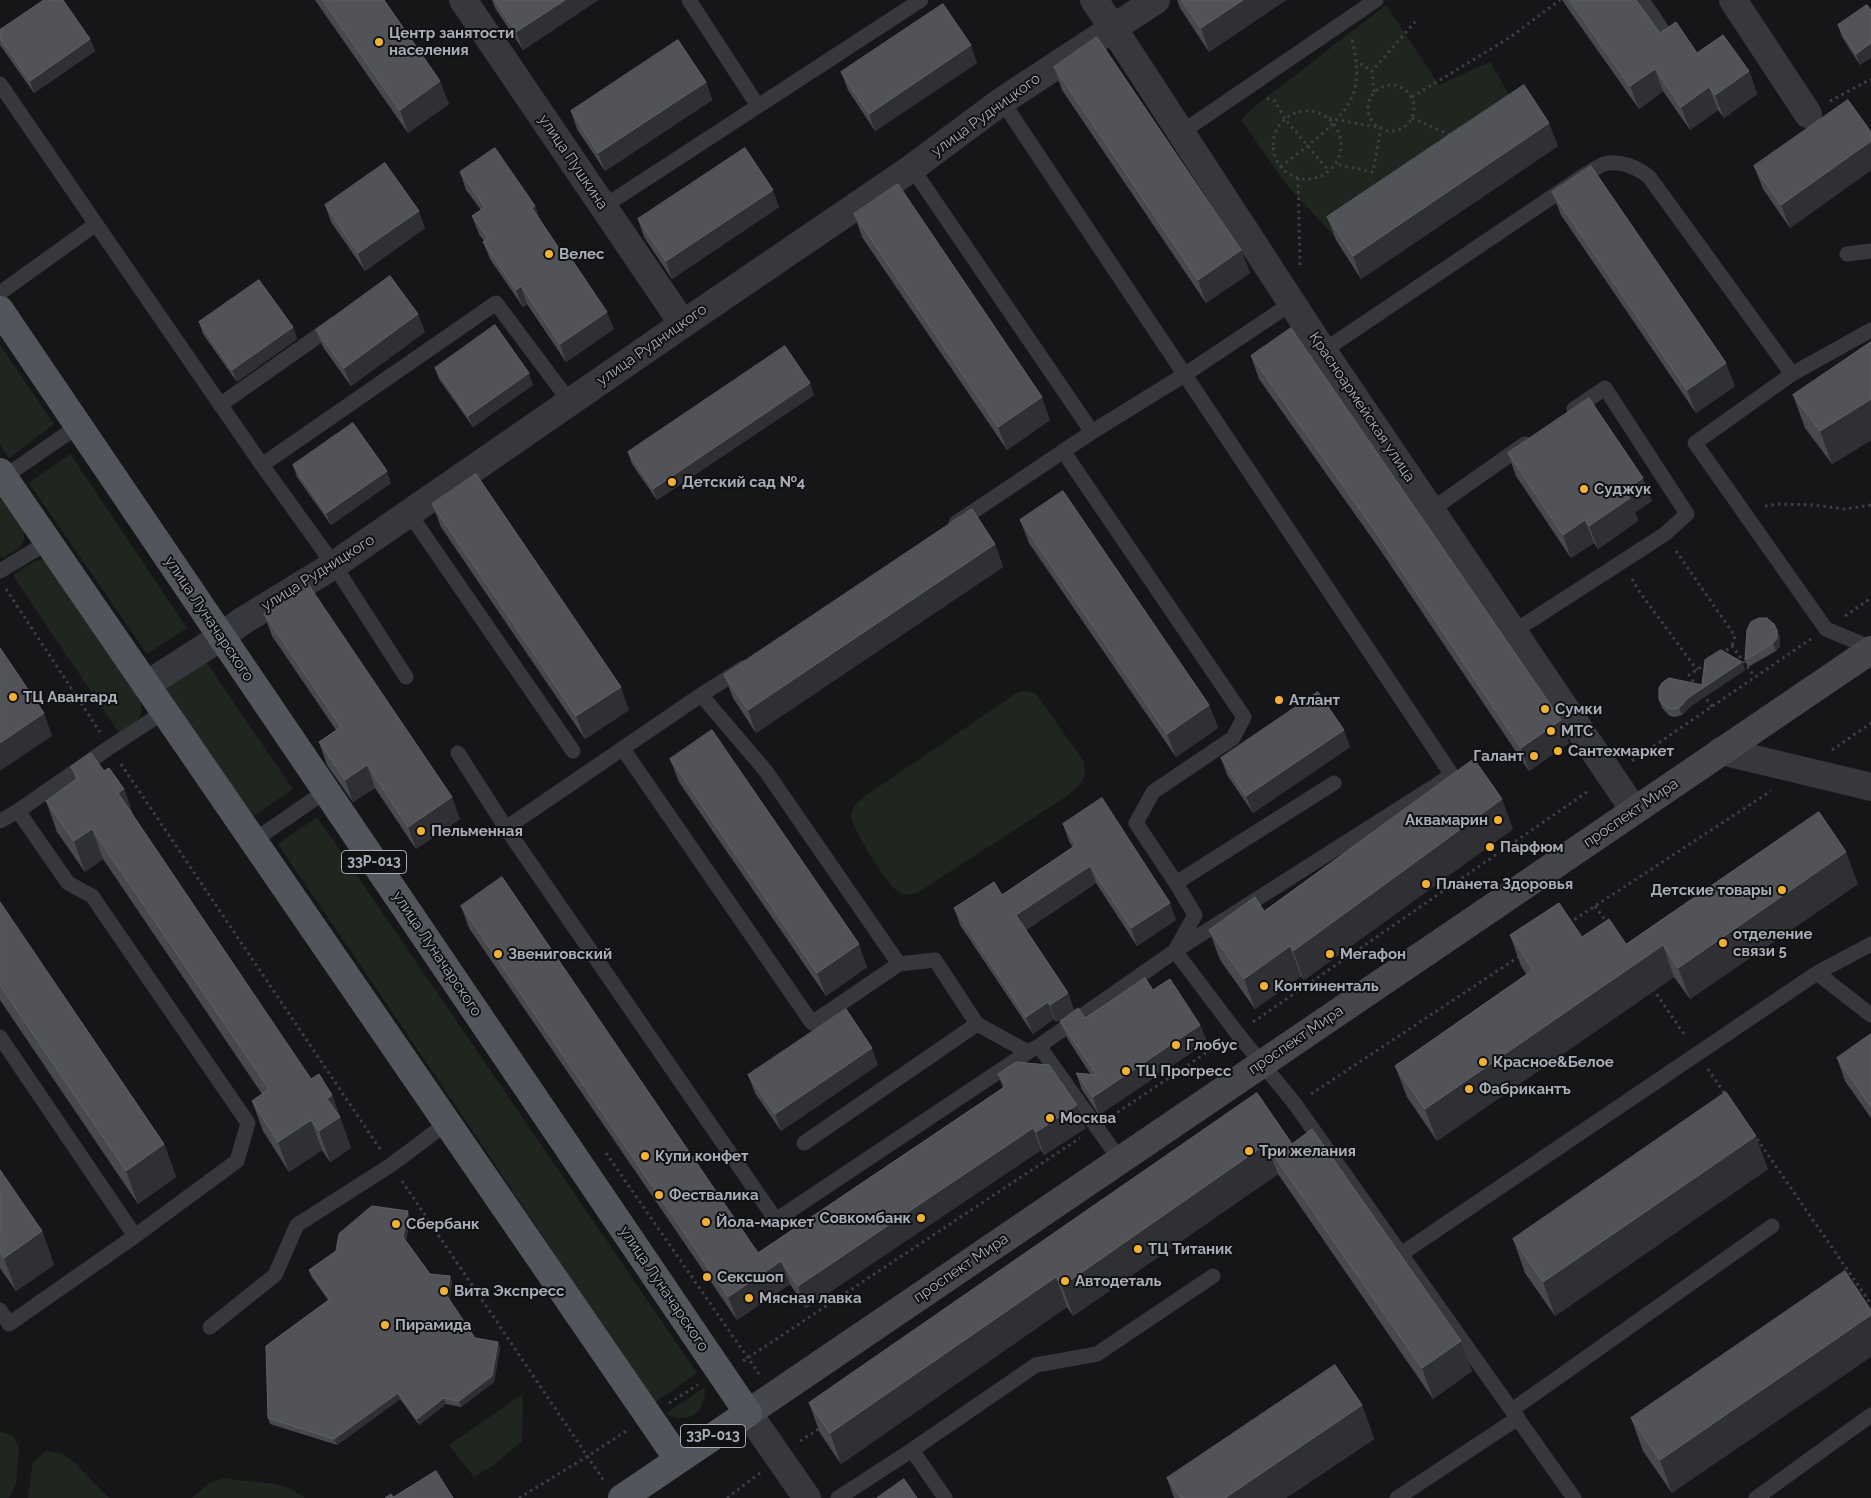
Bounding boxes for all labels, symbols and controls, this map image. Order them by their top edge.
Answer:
place label: Центр занятости населения [389,24,514,59]
marker: Центр занятости населения [373,36,385,48]
street label: улица Рудницкого [928,69,1044,161]
street label: улица Пушкина [535,111,611,213]
place label: Велес [559,245,605,263]
marker: Велес [543,248,555,260]
street label: улица Рудницкого [594,300,710,390]
street label: Красноармейская улица [1305,329,1419,485]
place label: Детский сад №4 [682,473,805,491]
marker: Детский сад №4 [666,476,678,488]
place label: Суджук [1594,480,1652,498]
marker: Суджук [1578,483,1590,495]
street label: улица Рудницкого [258,531,378,615]
street label: улица Луначарского [160,553,258,685]
place label: ТЦ Авангард [23,688,117,706]
marker: ТЦ Авангард [7,691,19,703]
place label: Атлант [1289,691,1340,709]
marker: Атлант [1273,694,1285,706]
place label: Сумки [1555,700,1602,718]
marker: Сумки [1539,703,1551,715]
place label: МТС [1561,722,1593,740]
marker: МТС [1545,725,1557,737]
place label: Сантехмаркет [1568,742,1674,760]
marker: Сантехмаркет [1552,745,1564,757]
place label: Галант [1473,747,1524,765]
marker: Галант [1528,750,1540,762]
street label: проспект Мира [1580,775,1682,851]
place label: Аквамарин [1405,811,1488,829]
marker: Аквамарин [1492,814,1504,826]
place label: Пельменная [431,822,523,840]
marker: Пельменная [415,825,427,837]
place label: Парфюм [1500,838,1564,856]
marker: Парфюм [1484,841,1496,853]
road number: 33Р-013 [342,850,406,874]
place label: Планета Здоровья [1436,875,1573,893]
marker: Планета Здоровья [1420,878,1432,890]
place label: Детские товары [1650,881,1772,899]
marker: Детские товары [1776,884,1788,896]
street label: улица Луначарского [388,888,486,1020]
place label: отделение связи 5 [1733,925,1812,960]
marker: отделение связи 5 [1717,937,1729,949]
place label: Звениговский [508,945,612,963]
place label: Мегафон [1340,945,1406,963]
marker: Звениговский [492,948,504,960]
marker: Мегафон [1324,948,1336,960]
place label: Континенталь [1274,977,1379,995]
marker: Континенталь [1258,980,1270,992]
street label: проспект Мира [1245,1002,1347,1078]
place label: Глобус [1186,1036,1238,1054]
marker: Глобус [1170,1039,1182,1051]
place label: Красное&Белое [1493,1053,1614,1071]
marker: Красное&Белое [1477,1056,1489,1068]
place label: ТЦ Прогресс [1136,1062,1231,1080]
marker: ТЦ Прогресс [1120,1065,1132,1077]
place label: Фабрикантъ [1479,1080,1571,1098]
marker: Фабрикантъ [1463,1083,1475,1095]
place label: Москва [1060,1109,1116,1127]
marker: Москва [1044,1112,1056,1124]
place label: Три желания [1259,1142,1356,1160]
marker: Три желания [1243,1145,1255,1157]
place label: Купи конфет [655,1147,749,1165]
marker: Купи конфет [639,1150,651,1162]
place label: Фествалика [669,1186,759,1204]
marker: Фествалика [653,1189,665,1201]
place label: Совкомбанк [819,1209,911,1227]
marker: Совкомбанк [915,1212,927,1224]
place label: Йола-маркет [716,1213,814,1231]
place label: Сбербанк [406,1215,480,1233]
marker: Йола-маркет [700,1216,712,1228]
marker: Сбербанк [390,1218,402,1230]
street label: улица Луначарского [615,1223,713,1355]
street label: проспект Мира [910,1230,1012,1306]
place label: ТЦ Титаник [1148,1240,1233,1258]
marker: ТЦ Титаник [1132,1243,1144,1255]
place label: Сексшоп [717,1268,784,1286]
marker: Сексшоп [701,1271,713,1283]
place label: Автодеталь [1075,1272,1162,1290]
marker: Автодеталь [1059,1275,1071,1287]
place label: Вита Экспресс [454,1282,564,1300]
marker: Вита Экспресс [438,1285,450,1297]
place label: Мясная лавка [759,1289,862,1307]
marker: Мясная лавка [743,1292,755,1304]
place label: Пирамида [395,1316,471,1334]
marker: Пирамида [379,1319,391,1331]
road number: 33Р-013 [680,1424,746,1448]

